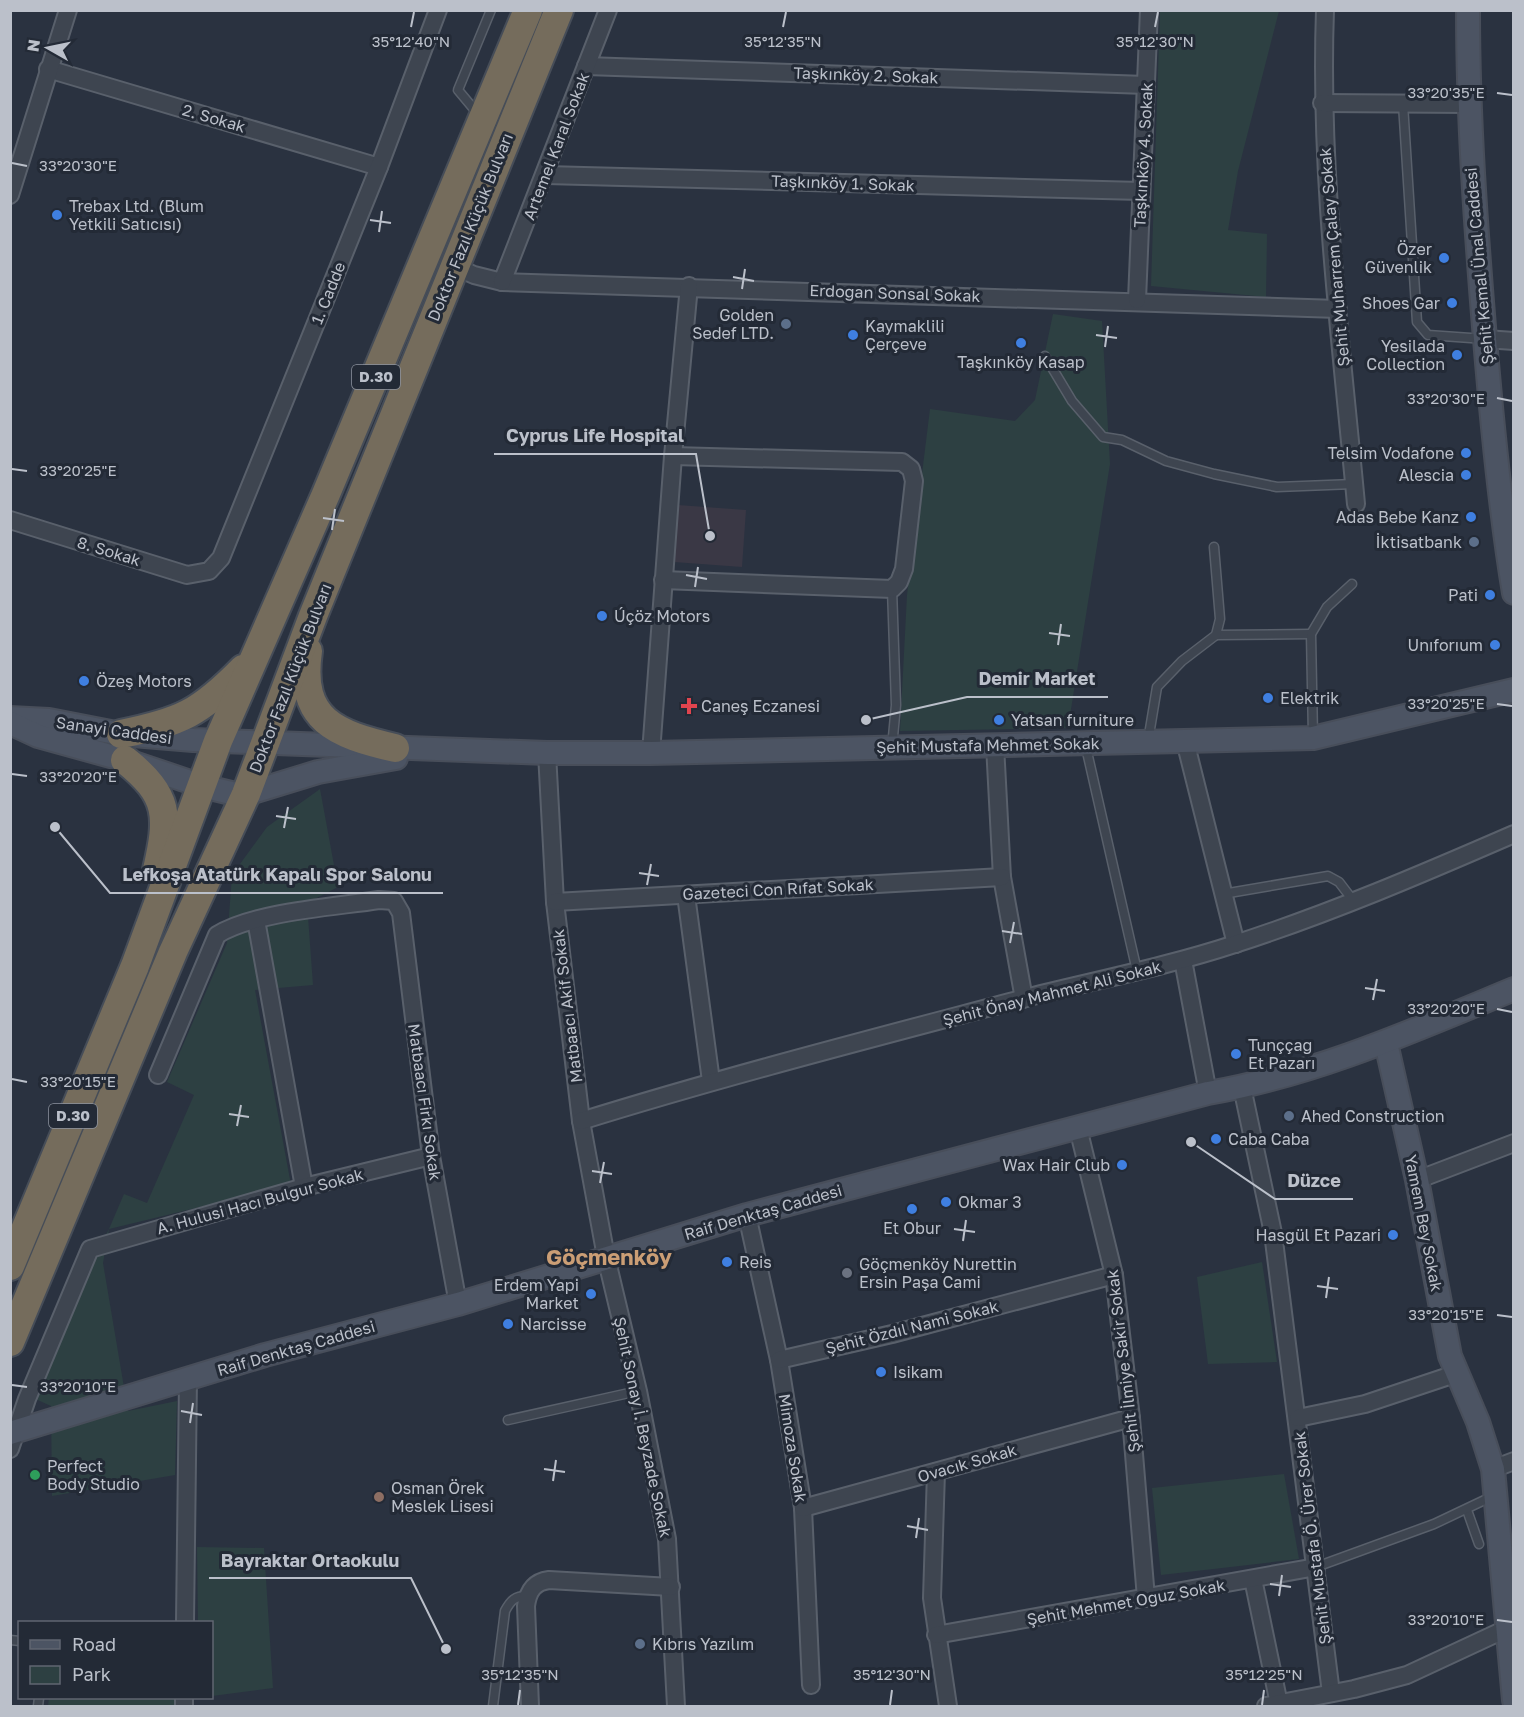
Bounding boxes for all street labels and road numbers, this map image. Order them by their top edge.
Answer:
street label: Taşkınköy 2. Sokak [793,62,939,88]
street label: Artemel Karal Sokak [519,69,593,223]
street label: Taşkınköy 4. Sokak [1129,82,1157,228]
street label: 2. Sokak [180,99,248,137]
street label: Doktor Fazıl Küçük Bulvarı [423,130,517,324]
street label: Şehit Muharrem Çalay Sokak [1314,147,1354,367]
street label: Şehit Kemal Ünal Caddesi [1460,167,1498,365]
street label: Taşkınköy 1. Sokak [771,171,915,195]
street label: 1. Cadde [306,259,350,327]
street label: Erdoğan Sonsal Sokak [809,280,981,306]
road number: D.30 [352,365,400,389]
street label: 8. Sokak [75,532,143,570]
street label: Doktor Fazıl Küçük Bulvarı [245,580,335,776]
street label: Sanayi Caddesi [55,712,173,748]
street label: Şehit Mustafa Mehmet Sokak [876,733,1100,757]
street label: Gazeteci Con Rıfat Sokak [682,874,874,904]
street label: Matbaacı Akif Sokak [548,928,586,1084]
street label: Şehit Önay Mahmet Ali Sokak [941,956,1163,1030]
street label: Matbaacı Firkı Sokak [404,1022,446,1182]
road number: D.30 [49,1104,97,1128]
street label: Yamem Bey Sokak [1401,1153,1447,1293]
street label: A. Hulusi Hacı Bulgur Sokak [154,1164,366,1238]
street label: Raif Denktaş Caddesi [682,1180,844,1244]
street label: Şehit İlmiye Sakir Sokak [1102,1268,1144,1454]
street label: Şehit Özdıl Nami Sokak [823,1296,1001,1358]
street label: Şehit Sonay İ. Beyzade Sokak [610,1315,676,1539]
street label: Raif Denktaş Caddesi [215,1316,377,1380]
street label: Mimoza Sokak [775,1392,811,1504]
street label: Şehit Mustafa Ö. Ürer Sokak [1289,1430,1335,1646]
street label: Ovacık Sokak [915,1439,1019,1487]
street label: Şehit Mehmet Oğuz Sokak [1025,1575,1227,1629]

